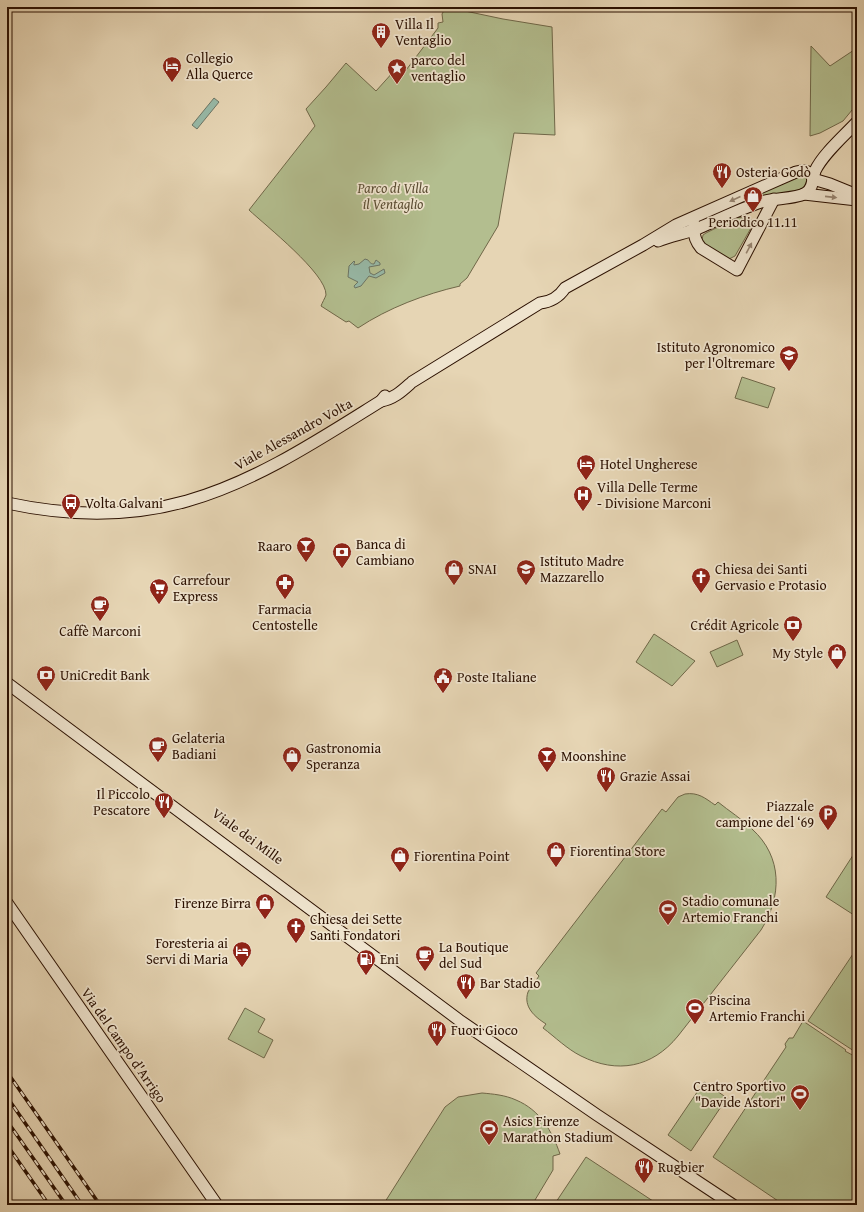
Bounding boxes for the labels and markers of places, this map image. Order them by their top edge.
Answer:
place label: Villa Il Ventaglio [395,14,451,50]
building icon: Villa Il Ventaglio [370,21,392,49]
place label: Collegio Alla Querce [186,48,253,84]
place label: parco del ventaglio [411,50,466,86]
hotel icon: Collegio Alla Querce [161,55,183,83]
place icon: parco del ventaglio [386,57,408,85]
restaurant icon: Osteria Godò [711,161,733,189]
place label: Osteria Godò [736,162,811,182]
shop icon: Periodico 11.11 [742,185,764,213]
place label: Periodico 11.11 [708,212,798,232]
place label: Istituto Agronomico per l'Oltremare [657,337,775,373]
school or university icon: Istituto Agronomico per l'Oltremare [778,344,800,372]
hotel icon: Hotel Ungherese [575,453,597,481]
place label: Hotel Ungherese [600,454,698,474]
place label: Villa Delle Terme - Divisione Marconi [597,477,711,513]
hospital icon: Villa Delle Terme - Divisione Marconi [572,484,594,512]
bus stop icon: Volta Galvani [60,492,82,520]
place label: Volta Galvani [85,493,163,513]
place label: Banca di Cambiano [356,534,414,570]
bar icon: Raaro [295,535,317,563]
place label: Raaro [258,536,292,556]
bank icon: Banca di Cambiano [331,541,353,569]
place label: Istituto Madre Mazzarello [540,551,625,587]
shop icon: SNAI [443,558,465,586]
school or university icon: Istituto Madre Mazzarello [515,558,537,586]
place label: SNAI [468,559,497,579]
place label: Chiesa dei Santi Gervasio e Protasio [715,559,827,595]
church icon: Chiesa dei Santi Gervasio e Protasio [690,566,712,594]
place label: Carrefour Express [173,570,230,606]
pharmacy icon: Farmacia Centostelle [274,572,296,600]
supermarket icon: Carrefour Express [148,577,170,605]
cafe icon: Caffè Marconi [89,594,111,622]
place label: Farmacia Centostelle [252,599,318,635]
bank icon: Crédit Agricole [782,614,804,642]
place label: Crédit Agricole [691,615,779,635]
place label: Caffè Marconi [59,621,141,641]
shop icon: My Style [826,642,848,670]
place label: My Style [772,643,823,663]
bank icon: UniCredit Bank [35,664,57,692]
place label: UniCredit Bank [60,665,151,685]
public building icon: Poste Italiane [432,666,454,694]
place label: Poste Italiane [457,667,537,687]
place label: Gelateria Badiani [172,728,226,764]
cafe icon: Gelateria Badiani [147,735,169,763]
place label: Gastronomia Speranza [306,738,381,774]
shop icon: Gastronomia Speranza [281,745,303,773]
bar icon: Moonshine [536,745,558,773]
place label: Moonshine [561,746,627,766]
restaurant icon: Grazie Assai [595,765,617,793]
place label: Grazie Assai [620,766,690,786]
place label: Il Piccolo Pescatore [93,784,150,820]
restaurant icon: Il Piccolo Pescatore [153,791,175,819]
place label: Piazzale campione del ‘69 [716,796,814,832]
parking icon: Piazzale campione del ‘69 [817,803,839,831]
shop icon: Fiorentina Store [545,840,567,868]
place label: Fiorentina Store [570,841,666,861]
shop icon: Fiorentina Point [389,845,411,873]
place label: Fiorentina Point [414,846,510,866]
place label: Stadio comunale Artemio Franchi [682,891,780,927]
shop icon: Firenze Birra [254,892,276,920]
place label: Firenze Birra [175,893,251,913]
sports icon: Stadio comunale Artemio Franchi [657,898,679,926]
place label: Chiesa dei Sette Santi Fondatori [310,909,403,945]
church icon: Chiesa dei Sette Santi Fondatori [285,916,307,944]
place label: Foresteria ai Servi di Maria [146,933,228,969]
place label: La Boutique del Sud [439,937,509,973]
hotel icon: Foresteria ai Servi di Maria [231,940,253,968]
cafe icon: La Boutique del Sud [414,944,436,972]
fuel station icon: Eni [355,948,377,976]
place label: Eni [380,949,399,969]
restaurant icon: Bar Stadio [455,972,477,1000]
place label: Bar Stadio [480,973,540,993]
place label: Piscina Artemio Franchi [709,990,805,1026]
sports icon: Piscina Artemio Franchi [684,997,706,1025]
restaurant icon: Fuori Gioco [426,1019,448,1047]
place label: Fuori Gioco [451,1020,518,1040]
place label: Centro Sportivo "Davide Astori" [693,1076,786,1112]
sports icon: Centro Sportivo "Davide Astori" [789,1083,811,1111]
place label: Asics Firenze Marathon Stadium [503,1111,614,1147]
sports icon: Asics Firenze Marathon Stadium [478,1118,500,1146]
restaurant icon: Rugbier [633,1156,655,1184]
place label: Rugbier [658,1157,704,1177]

